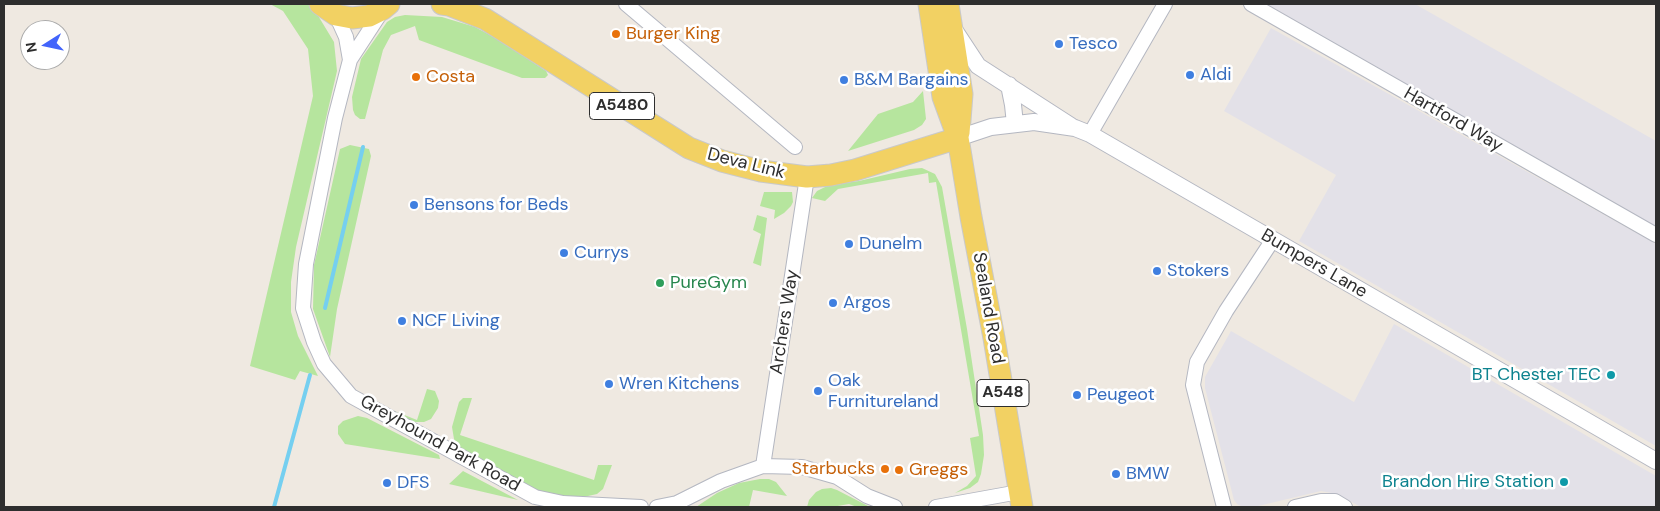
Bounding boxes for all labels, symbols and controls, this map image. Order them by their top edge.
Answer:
north arrow [20,20,70,70]
place label: Burger King [626,23,720,45]
marker: Burger King [610,28,622,40]
place label: Tesco [1069,33,1118,55]
marker: Tesco [1053,38,1065,50]
text: N [21,41,41,54]
place label: Aldi [1200,64,1232,86]
place label: Costa [426,66,475,88]
place label: B&M Bargains [854,69,969,91]
marker: Aldi [1184,69,1196,81]
marker: Costa [410,71,422,83]
marker: B&M Bargains [838,74,850,86]
street label: Hartford Way [1400,83,1506,157]
road number: A5480 [590,92,654,120]
street label: Deva Link [705,144,787,184]
place label: Bensons for Beds [424,194,569,216]
marker: Bensons for Beds [408,199,420,211]
street label: Bumpers Lane [1257,225,1371,303]
place label: Dunelm [859,233,922,255]
marker: Dunelm [843,238,855,250]
place label: Currys [574,242,629,264]
marker: Currys [558,247,570,259]
street label: Sealand Road [968,251,1008,365]
place label: Stokers [1167,260,1229,282]
marker: Stokers [1151,265,1163,277]
street label: Archers Way [766,268,804,376]
place label: PureGym [670,272,747,294]
marker: PureGym [654,277,666,289]
place label: Argos [843,292,891,314]
marker: Argos [827,297,839,309]
place label: NCF Living [412,310,500,332]
marker: NCF Living [396,315,408,327]
place label: BT Chester TEC [1472,364,1601,386]
marker: BT Chester TEC [1605,369,1617,381]
place label: Oak Furnitureland [828,370,939,412]
place label: Wren Kitchens [619,373,740,395]
marker: Wren Kitchens [603,378,615,390]
road number: A548 [977,379,1029,406]
place label: Peugeot [1087,384,1155,406]
marker: Oak Furnitureland [812,385,824,397]
marker: Peugeot [1071,389,1083,401]
street label: Greyhound Park Road [356,391,524,497]
place label: Starbucks [792,458,875,480]
place label: Greggs [909,459,968,481]
marker: Starbucks [879,463,891,475]
place label: BMW [1126,463,1169,485]
marker: Greggs [893,464,905,476]
marker: BMW [1110,468,1122,480]
place label: Brandon Hire Station [1382,471,1554,493]
place label: DFS [397,472,429,494]
marker: Brandon Hire Station [1558,476,1570,488]
marker: DFS [381,477,393,489]

